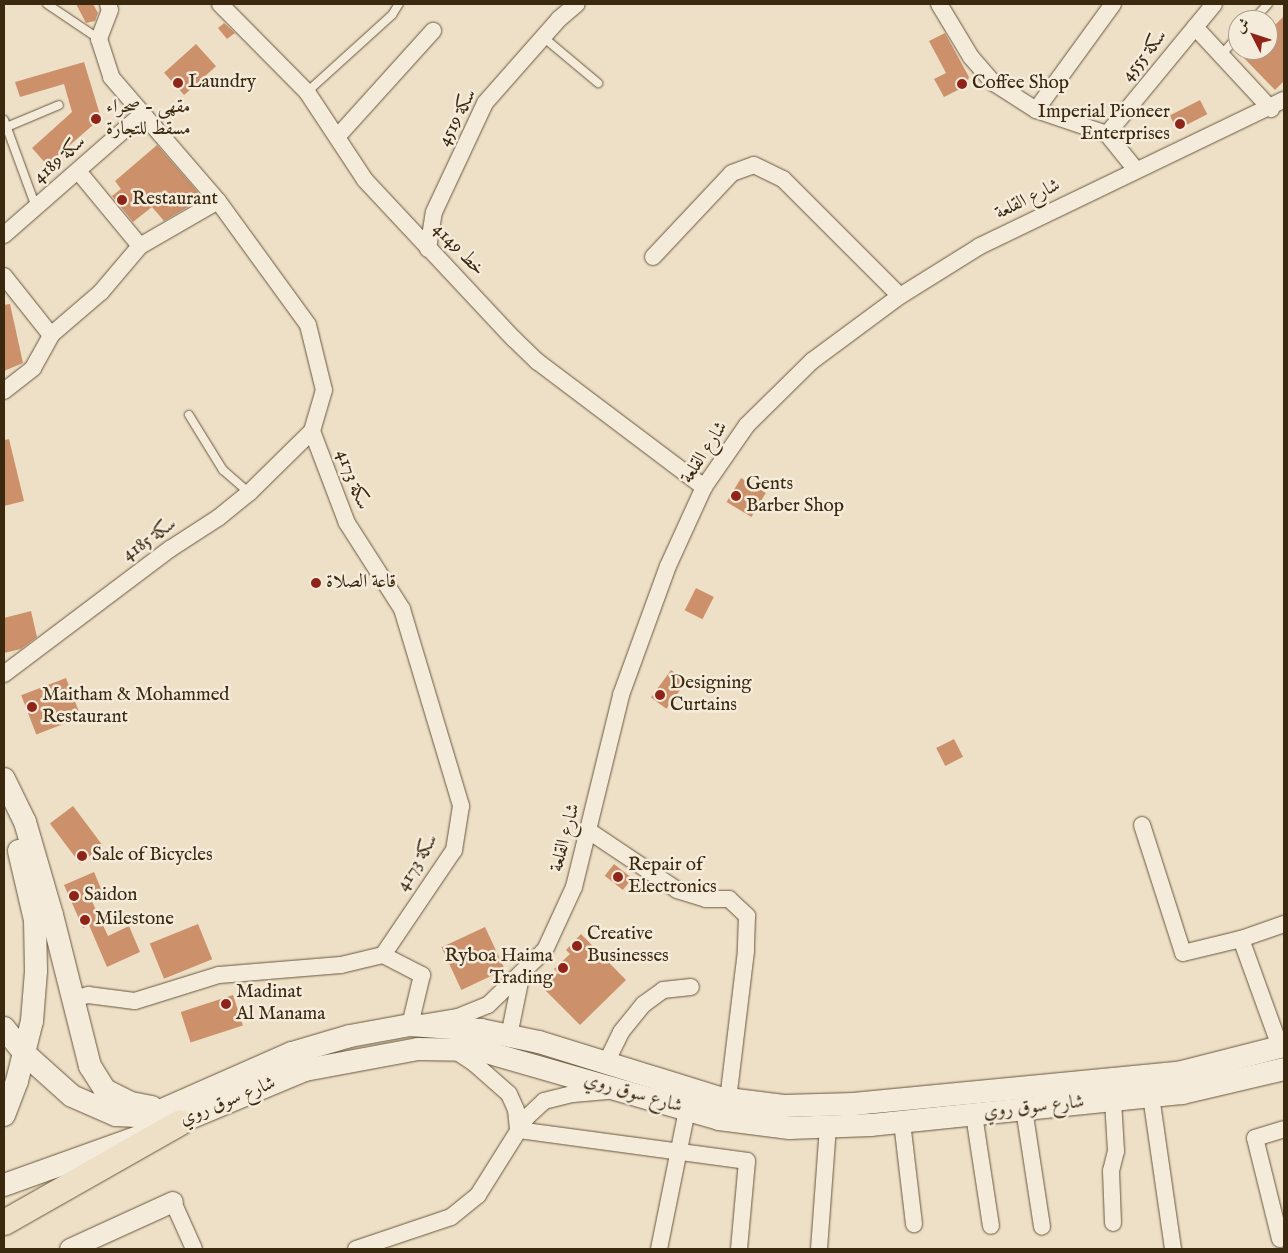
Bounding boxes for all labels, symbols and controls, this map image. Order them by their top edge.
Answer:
north arrow [1228,10,1278,60]
text: ش [1231,15,1254,37]
street label: سكة 4555 [1117,26,1173,86]
place label: Laundry [188,72,256,94]
place label: Coffee Shop [972,73,1069,95]
marker: Laundry [172,77,184,89]
marker: Coffee Shop [956,78,968,90]
street label: سكة 4519 [433,85,483,151]
place label: مقهى - صحراء مسقط للتجارة [106,97,191,141]
place label: Imperial Pioneer Enterprises [1038,102,1170,146]
marker: مقهى - صحراء مسقط للتجارة [90,113,102,125]
marker: Imperial Pioneer Enterprises [1174,118,1186,130]
street label: سكة 4189 [29,131,91,189]
street label: شارع القلعة [992,174,1064,226]
place label: Restaurant [132,189,218,211]
marker: Restaurant [116,194,128,206]
street label: 4149 خط [427,219,489,281]
street label: شارع القلعة [676,418,734,488]
street label: سكة 4173 [330,447,374,513]
place label: Gents Barber Shop [746,474,844,518]
marker: Gents Barber Shop [730,490,742,502]
street label: سكة 4185 [119,513,181,567]
place label: قاعة الصلاة [326,572,396,594]
marker: قاعة الصلاة [310,577,322,589]
place label: Designing Curtains [670,673,752,717]
place label: Maitham & Mohammed Restaurant [42,685,229,729]
marker: Designing Curtains [654,689,666,701]
marker: Maitham & Mohammed Restaurant [26,701,38,713]
street label: شارع القلعة [546,801,586,875]
street label: سكة 4173 [392,830,444,896]
place label: Sale of Bicycles [92,845,213,867]
marker: Sale of Bicycles [76,850,88,862]
place label: Repair of Electronics [628,855,717,899]
marker: Repair of Electronics [612,871,624,883]
place label: Saidon [84,885,137,907]
marker: Saidon [68,890,80,902]
place label: Milestone [95,909,174,931]
marker: Milestone [79,914,91,926]
place label: Creative Businesses [587,924,669,968]
marker: Creative Businesses [571,940,583,952]
place label: Ryboa Haima Trading [445,946,553,990]
marker: Ryboa Haima Trading [557,962,569,974]
place label: Madinat Al Manama [236,982,325,1026]
marker: Madinat Al Manama [220,998,232,1010]
street label: شارع سوق روي [581,1069,685,1119]
street label: شارع سوق روي [177,1072,279,1132]
street label: شارع سوق روي [982,1091,1086,1125]

